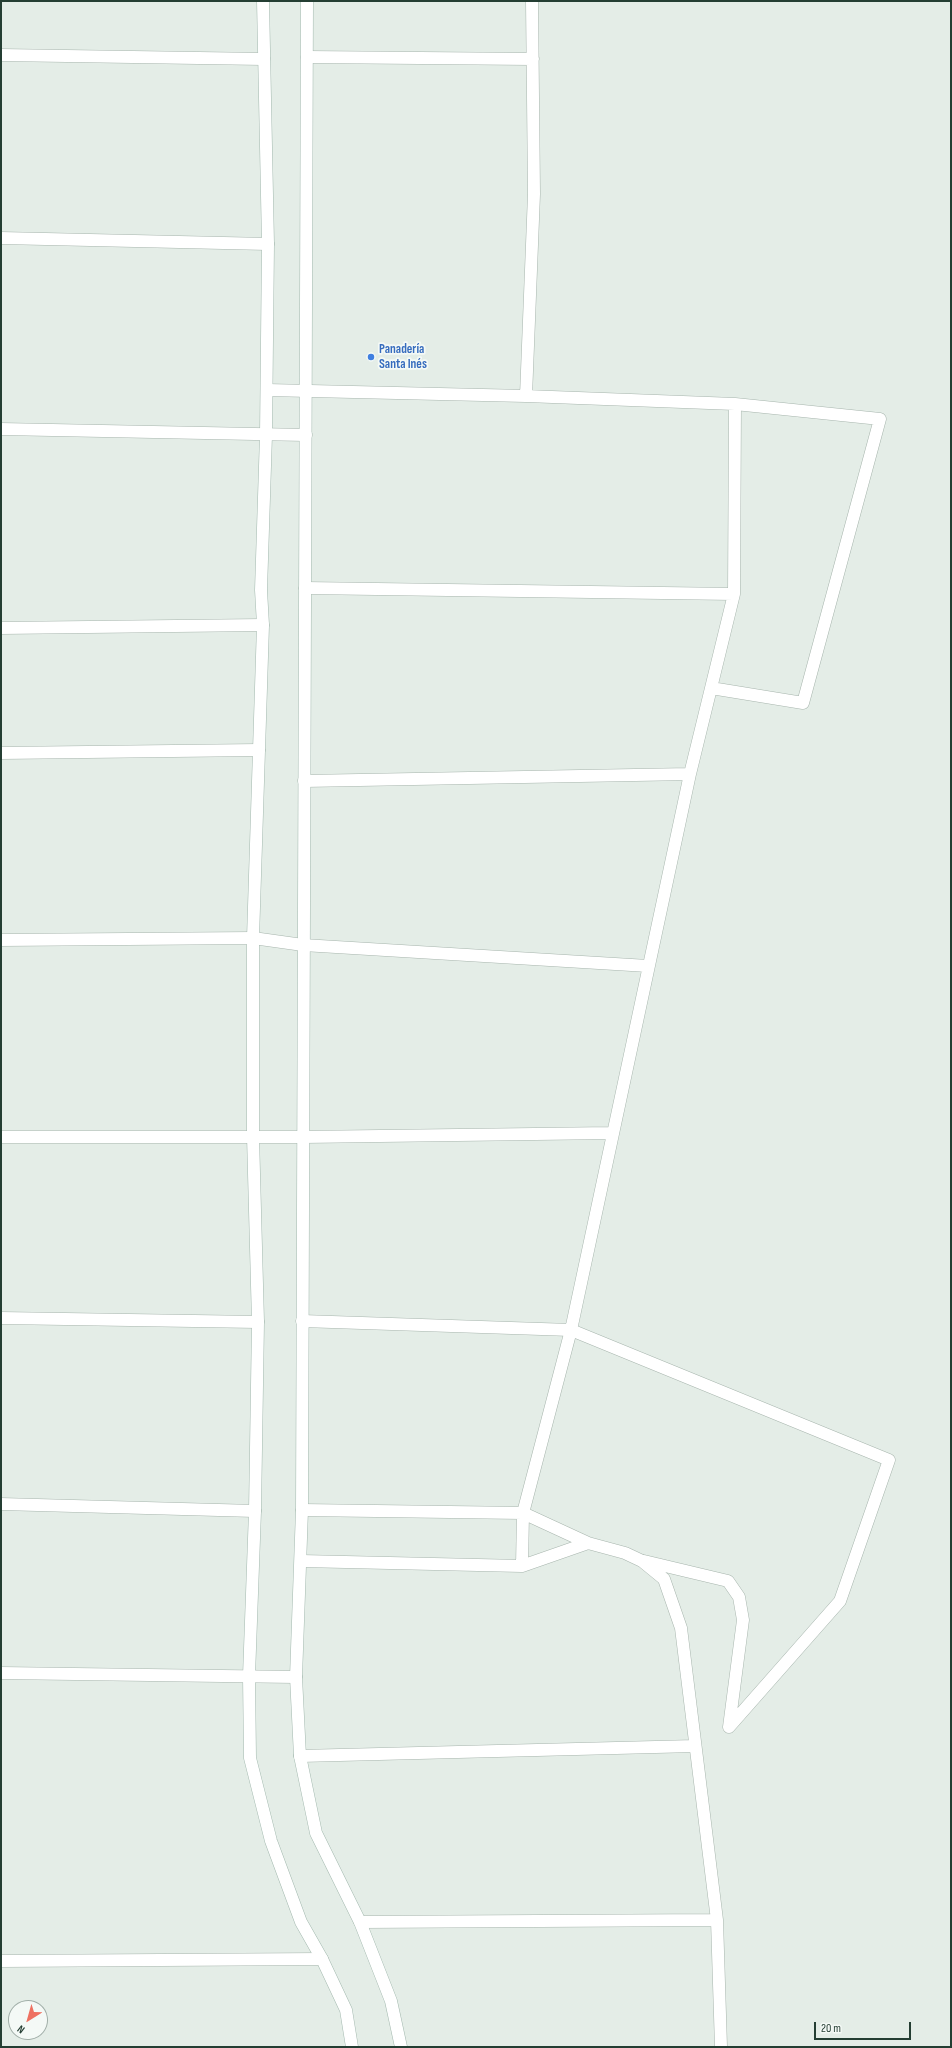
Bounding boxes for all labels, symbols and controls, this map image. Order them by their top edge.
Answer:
place label: Panadería Santa Inés [379,342,427,373]
marker: Panadería Santa Inés [366,352,376,362]
north arrow [8,2000,48,2040]
scale bar [816,2014,913,2040]
text: 20 m [821,2021,841,2036]
text: N [15,2022,27,2036]

